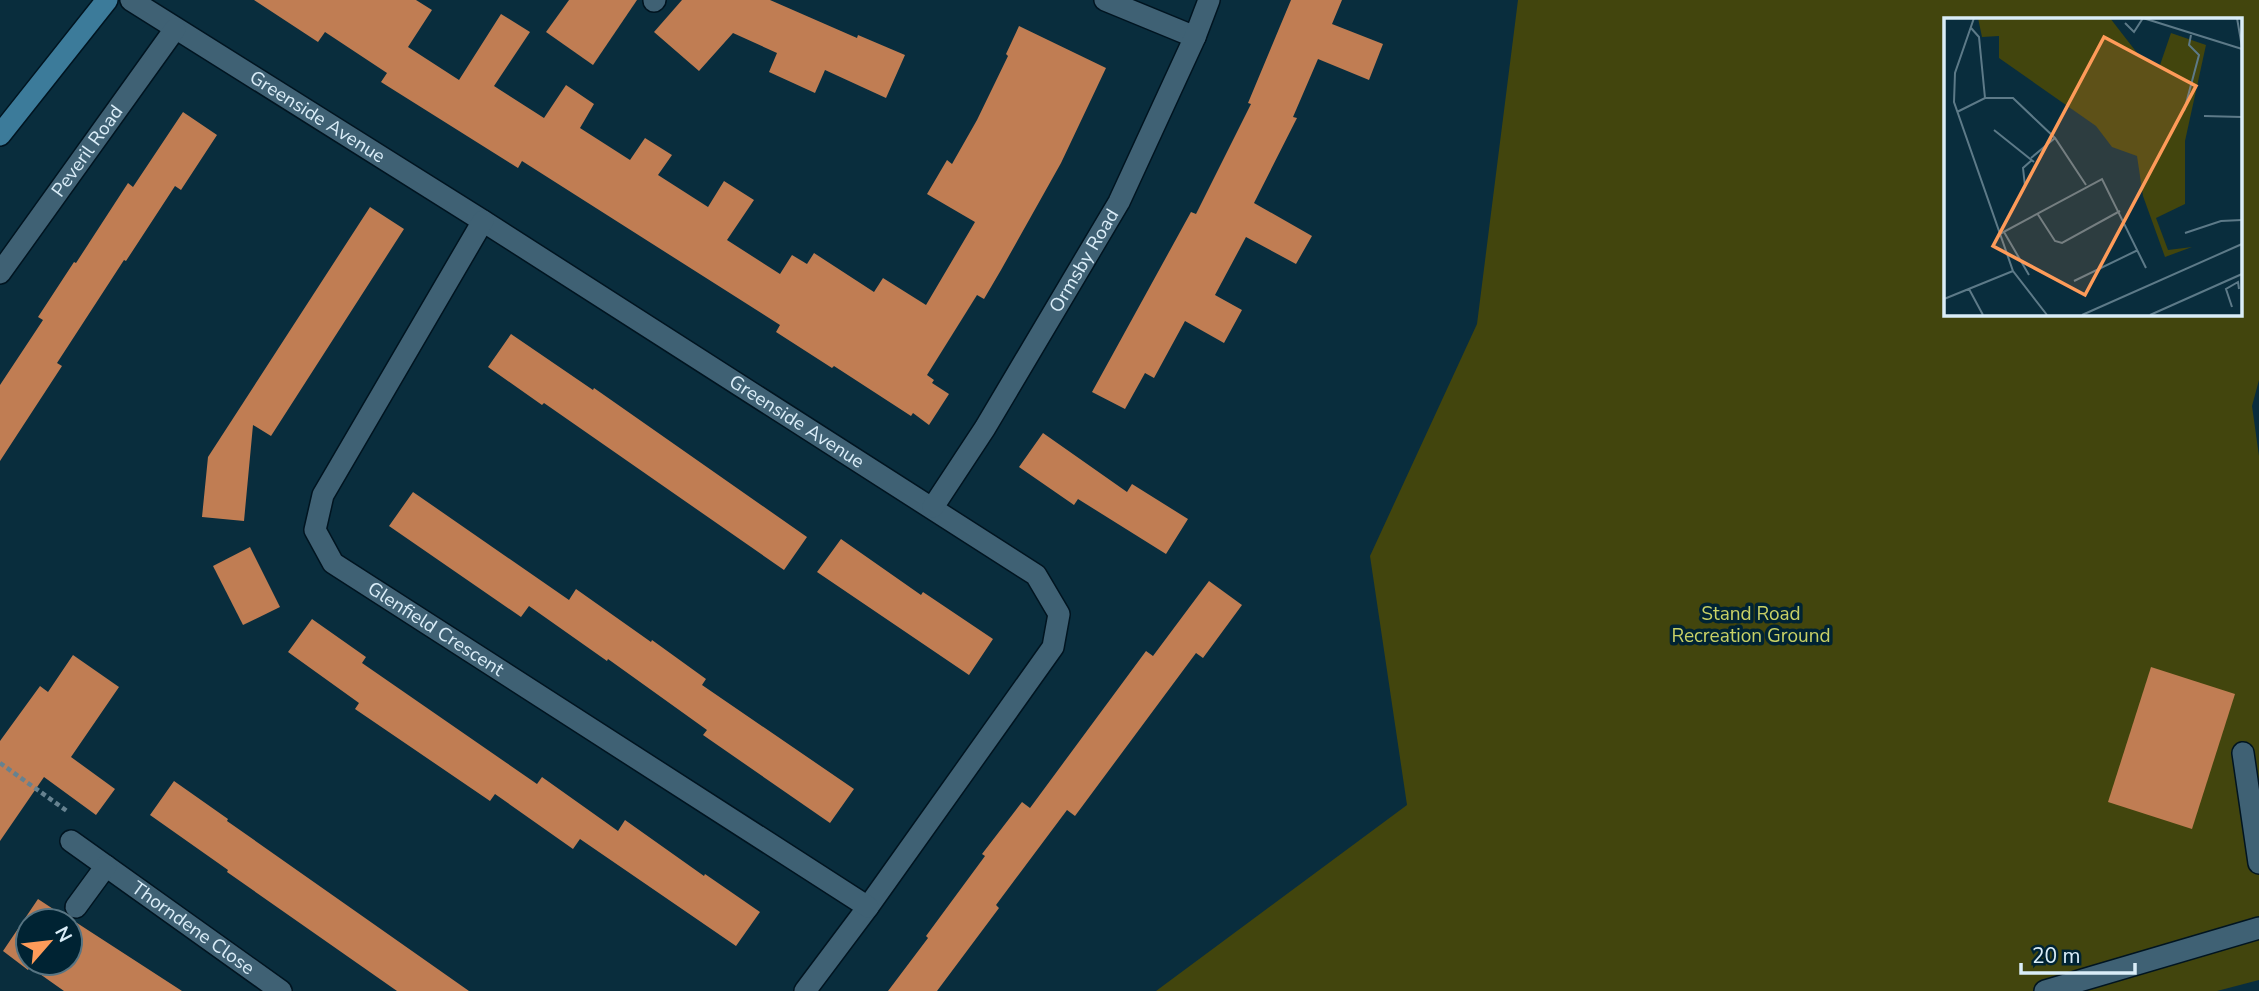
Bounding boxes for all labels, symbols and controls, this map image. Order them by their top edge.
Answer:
inset map [1944,18,2242,315]
street label: Greenside Avenue [244,65,390,169]
street label: Peveril Road [46,100,129,202]
street label: Ormsby Road [1043,204,1125,318]
street label: Greenside Avenue [724,369,869,475]
street label: Glenfield Crescent [363,576,509,683]
park label: Stand Road Recreation Ground [1671,601,1831,649]
street label: Thorndene Close [126,875,260,981]
north arrow [14,907,84,977]
text: N [48,922,78,947]
scale bar [2021,932,2135,976]
text: 20 m [2032,942,2081,970]

